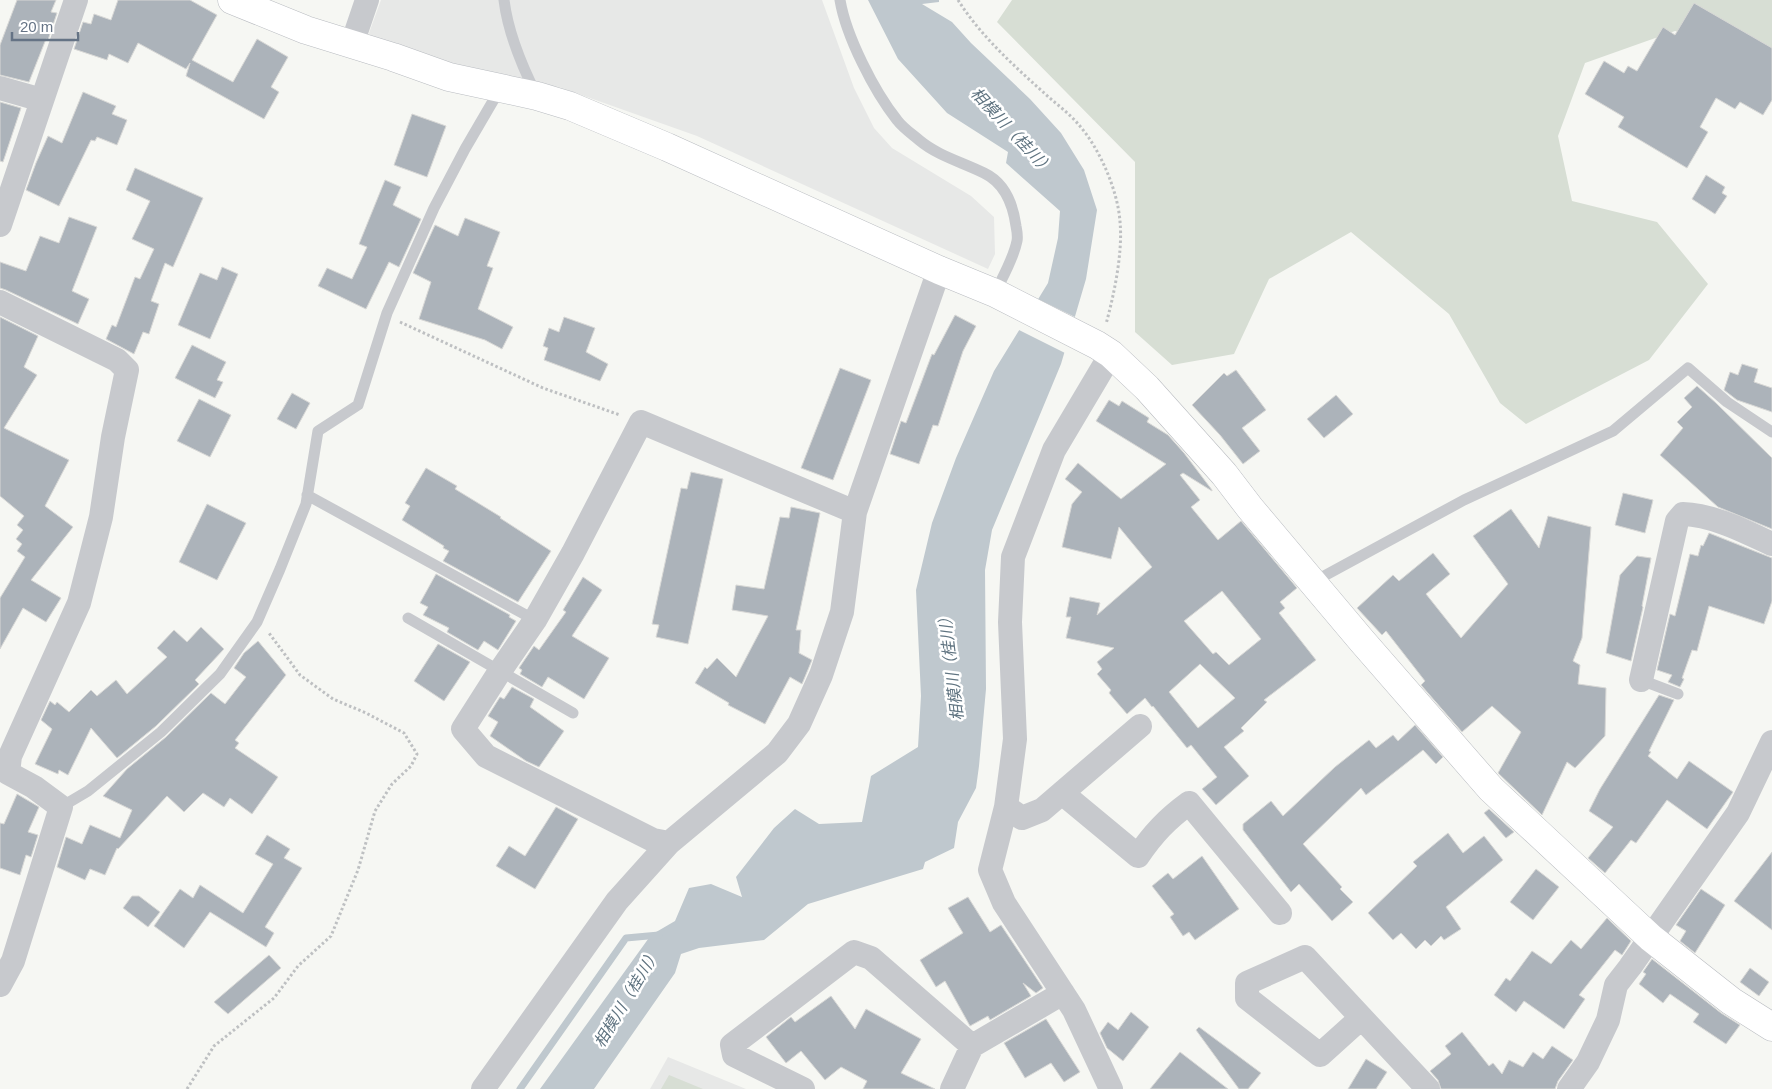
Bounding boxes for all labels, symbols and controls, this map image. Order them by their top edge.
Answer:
scale bar [12,10,79,42]
text: 20 m [20,18,53,35]
water label: 相模川（桂川） [968,84,1056,178]
water label: 相模川（桂川） [936,608,966,722]
water label: 相模川（桂川） [591,946,663,1050]

